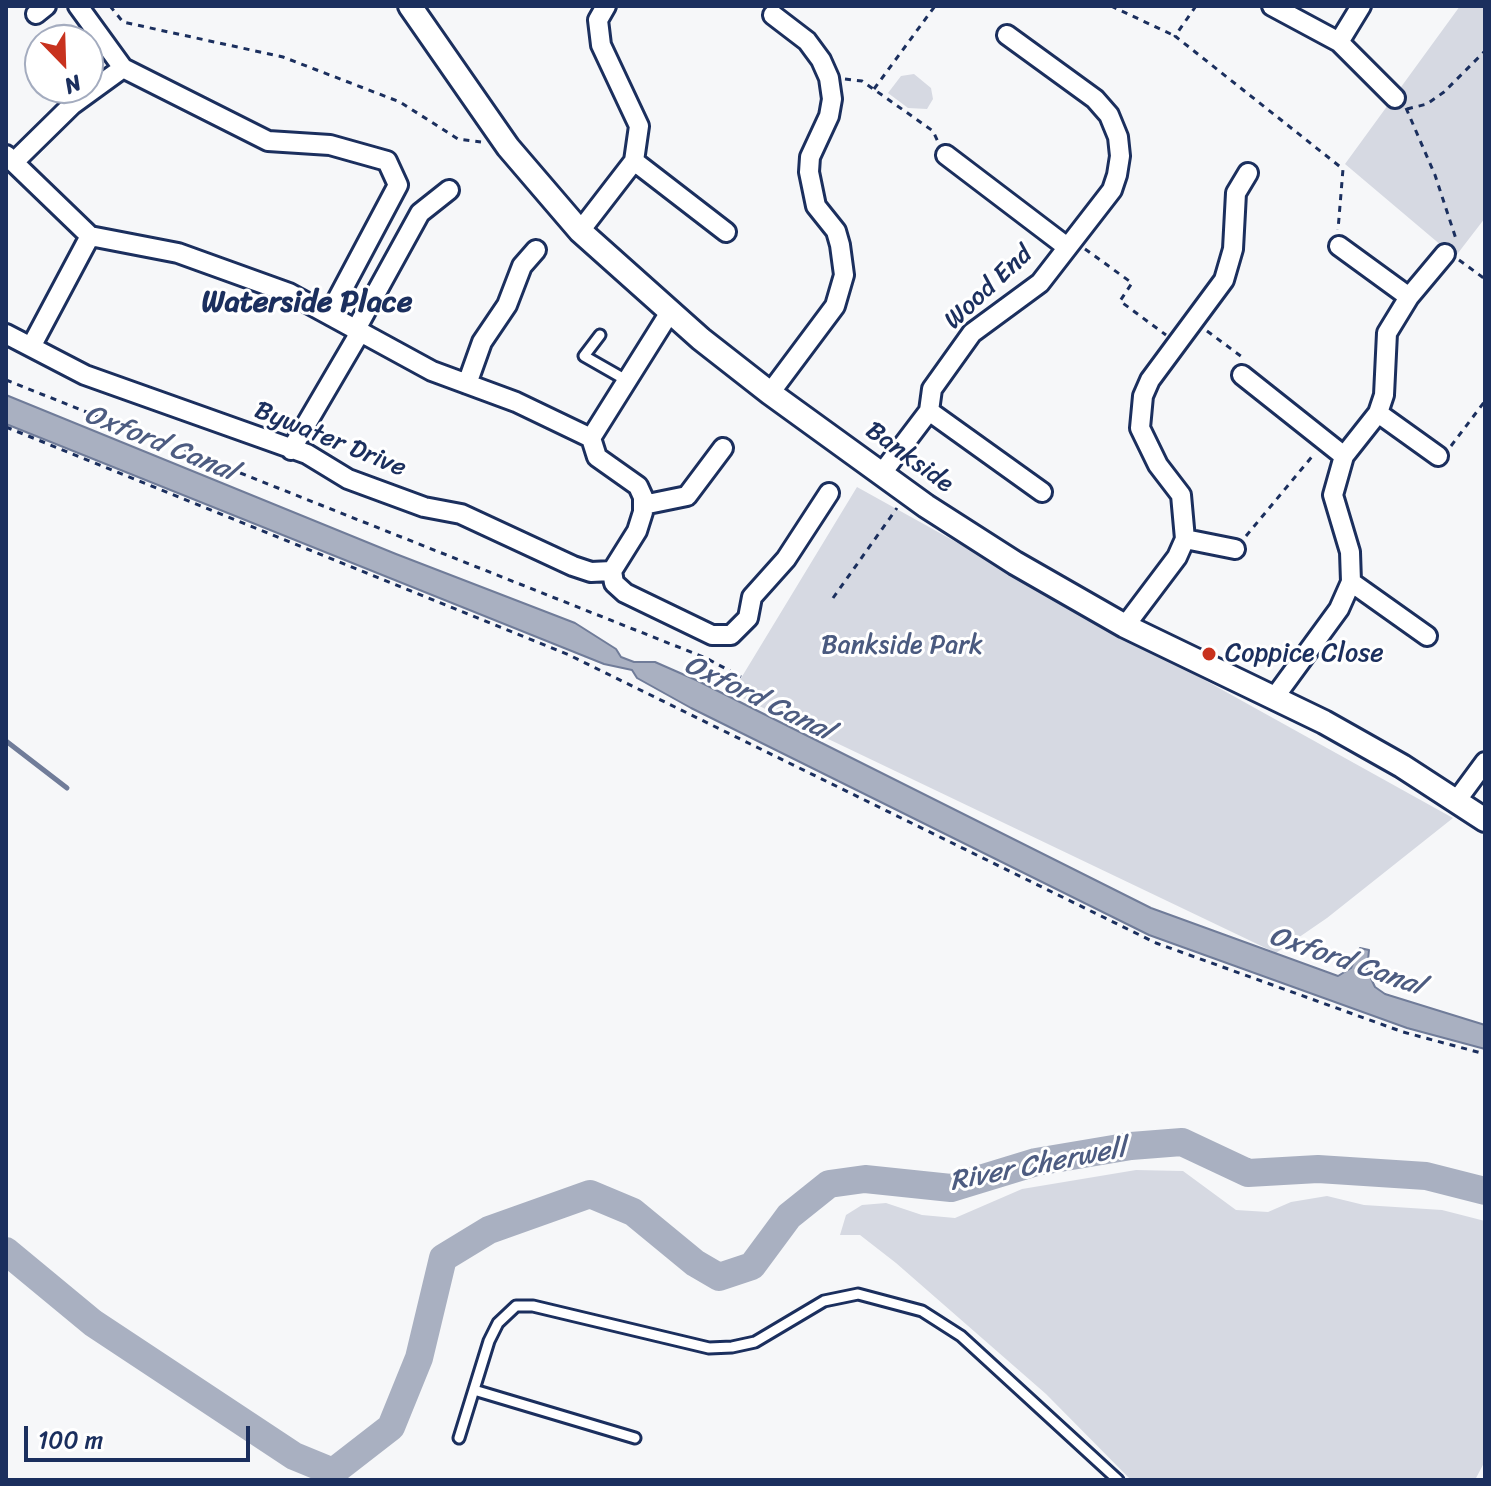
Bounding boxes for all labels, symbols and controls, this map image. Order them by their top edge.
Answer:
north arrow [24,24,104,104]
text: N [58,64,87,106]
street label: Wood End [938,239,1040,337]
district label: Waterside Place [202,285,412,321]
street label: Bywater Drive [250,395,410,485]
water label: Oxford Canal [79,398,241,490]
street label: Bankside [859,416,959,500]
park label: Bankside Park [821,630,983,662]
place label: Coppice Close [1225,638,1383,670]
marker: Coppice Close [1200,645,1218,663]
water label: Oxford Canal [678,649,838,749]
water label: Oxford Canal [1264,920,1428,1004]
water label: River Cherwell [947,1132,1129,1200]
scale bar [28,1410,254,1460]
text: 100 m [38,1419,103,1461]

